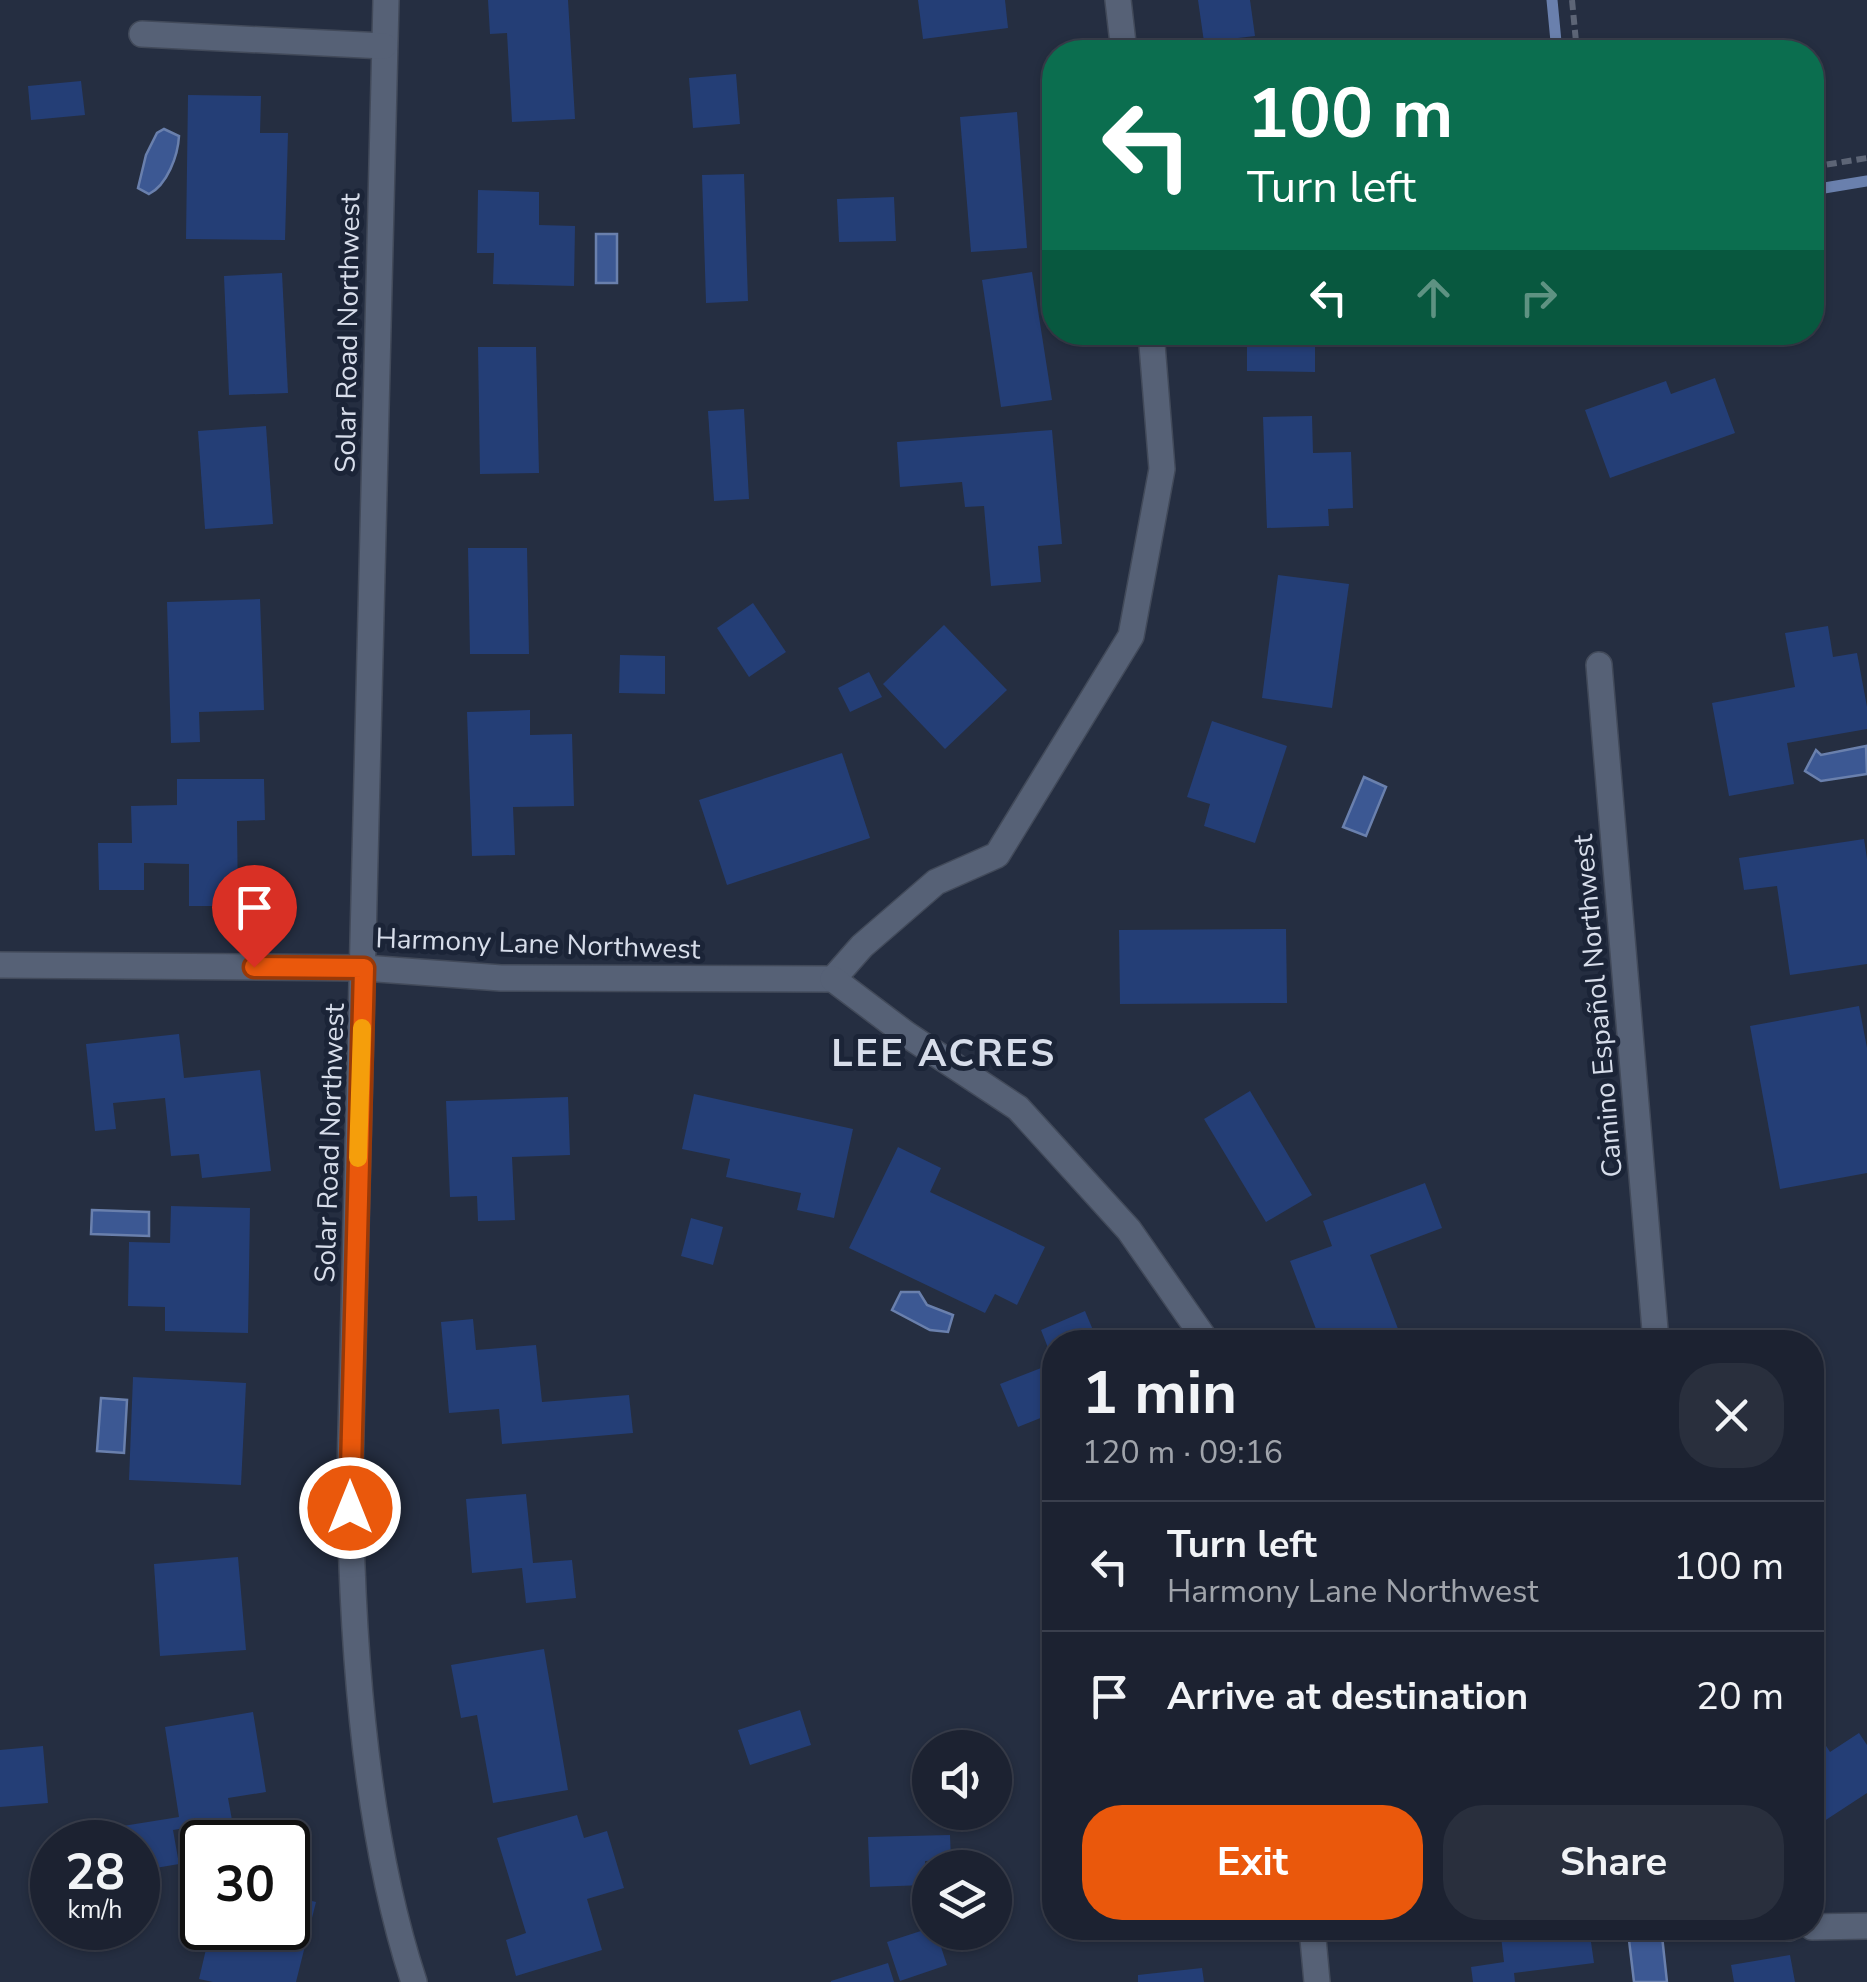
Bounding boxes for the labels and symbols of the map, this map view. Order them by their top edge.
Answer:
street label: Solar Road Northwest [327,193,369,473]
street label: Camino Español Northwest [1564,833,1632,1179]
pin [212,865,297,968]
street label: Harmony Lane Northwest [375,919,701,969]
street label: Solar Road Northwest [306,1003,354,1283]
district label: LEE ACRES [831,1028,1057,1079]
position arrow [298,1456,402,1560]
speed limit sign: 30 [180,1820,310,1950]

